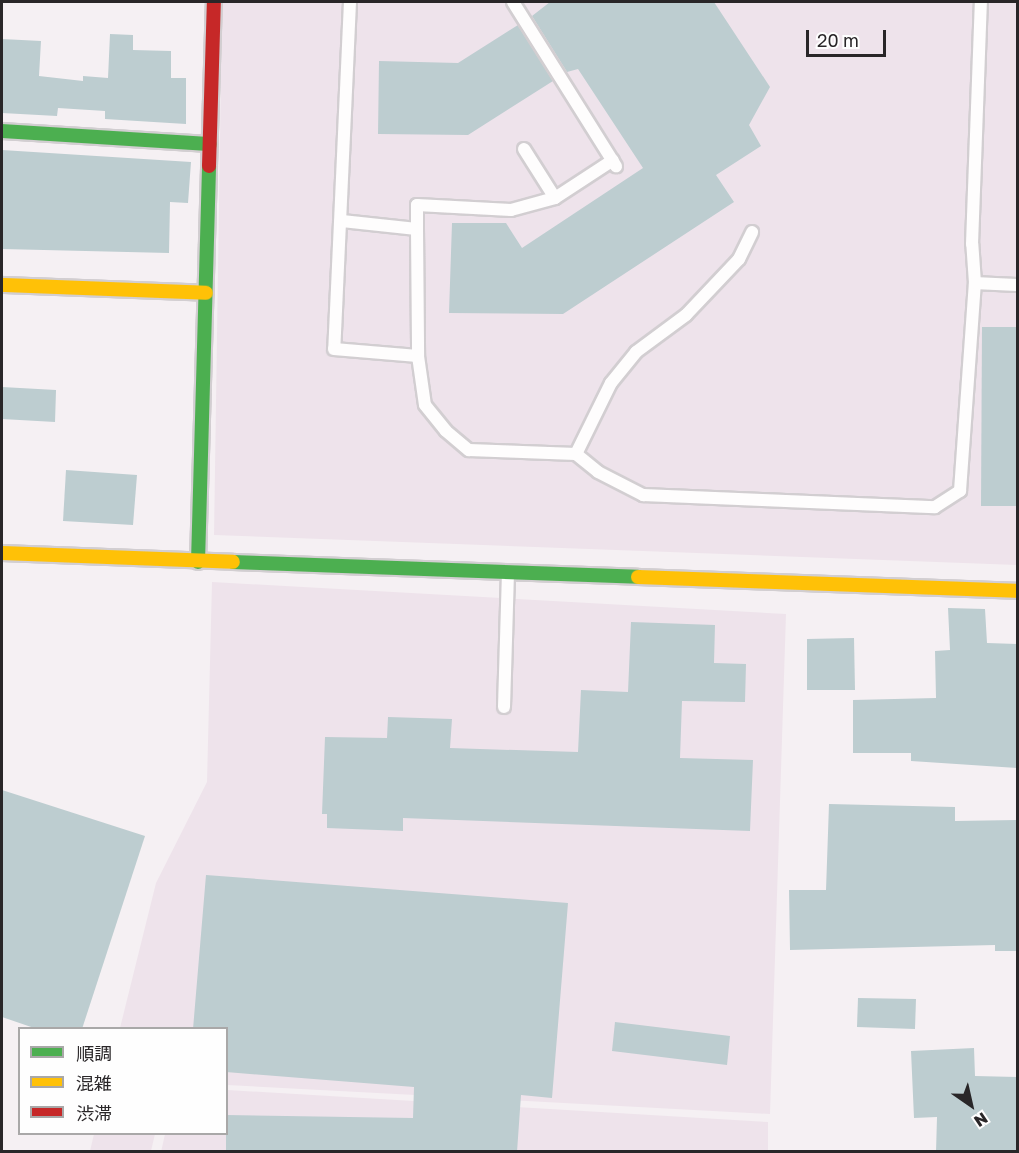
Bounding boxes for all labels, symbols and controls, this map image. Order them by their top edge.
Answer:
scale bar [809,18,888,56]
text: 20 m [817,29,859,51]
legend [18,1027,228,1135]
text: 順調 [76,1042,112,1064]
text: 混雑 [76,1072,112,1094]
north arrow [941,1075,1001,1135]
text: 渋滞 [76,1102,112,1124]
text: N [970,1108,992,1132]

